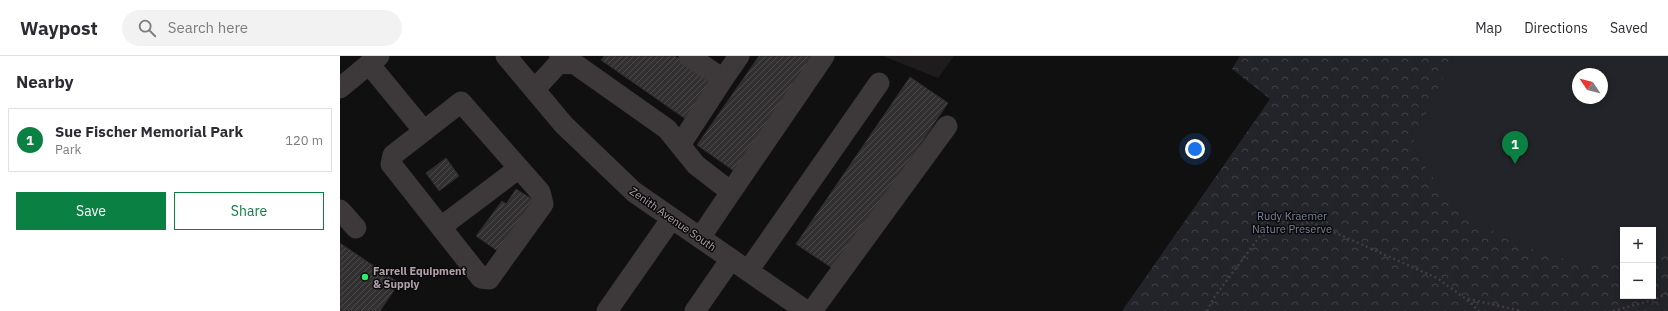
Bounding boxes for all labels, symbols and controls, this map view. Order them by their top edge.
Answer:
search box [122,10,402,46]
text: Waypost [20,16,98,40]
icon: search [136,17,158,39]
text: Search here [168,18,248,37]
text: Map [1475,19,1502,37]
text: Directions [1524,19,1588,37]
text: Saved [1610,19,1648,37]
north arrow [1572,68,1608,104]
text: Nearby [16,71,74,93]
text: Sue Fischer Memorial Park [55,122,243,141]
pin: 1 [1502,131,1528,164]
text: 1 [26,132,34,149]
text: 120 m [285,132,323,149]
your location [1185,139,1205,159]
text: Park [55,141,81,158]
street label: Zenith Avenue South [627,184,719,254]
button: Save [16,192,166,230]
button: Share [174,192,324,230]
park label: Rudy Kraemer Nature Preserve [1252,209,1332,236]
map controls [1620,227,1656,299]
button: + [1620,227,1656,263]
button: − [1620,263,1656,299]
place label: Farrell Equipment & Supply [373,264,466,291]
marker: Farrell Equipment & Supply [360,272,370,282]

